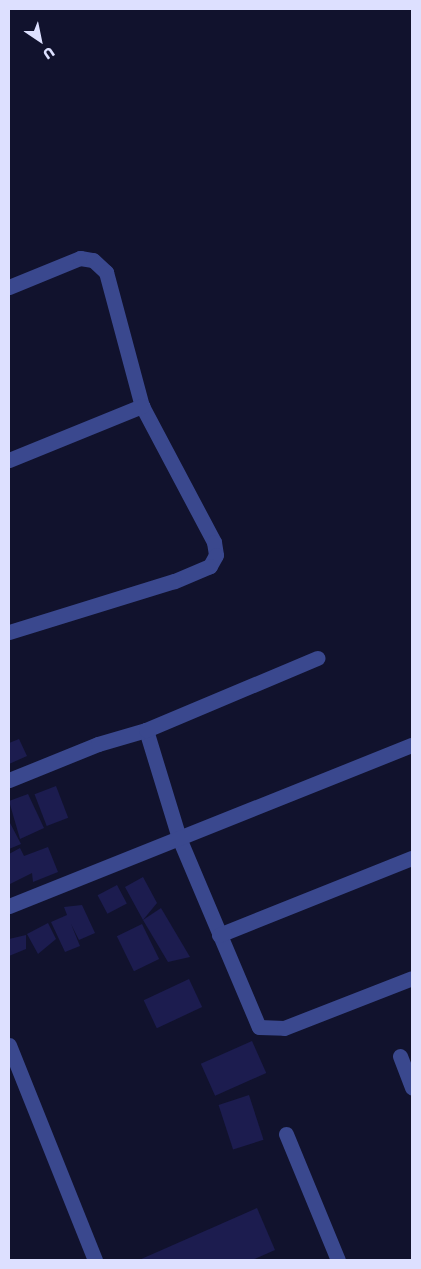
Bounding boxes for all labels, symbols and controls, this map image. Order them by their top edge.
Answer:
north arrow [15,15,65,65]
text: U [40,43,58,63]

